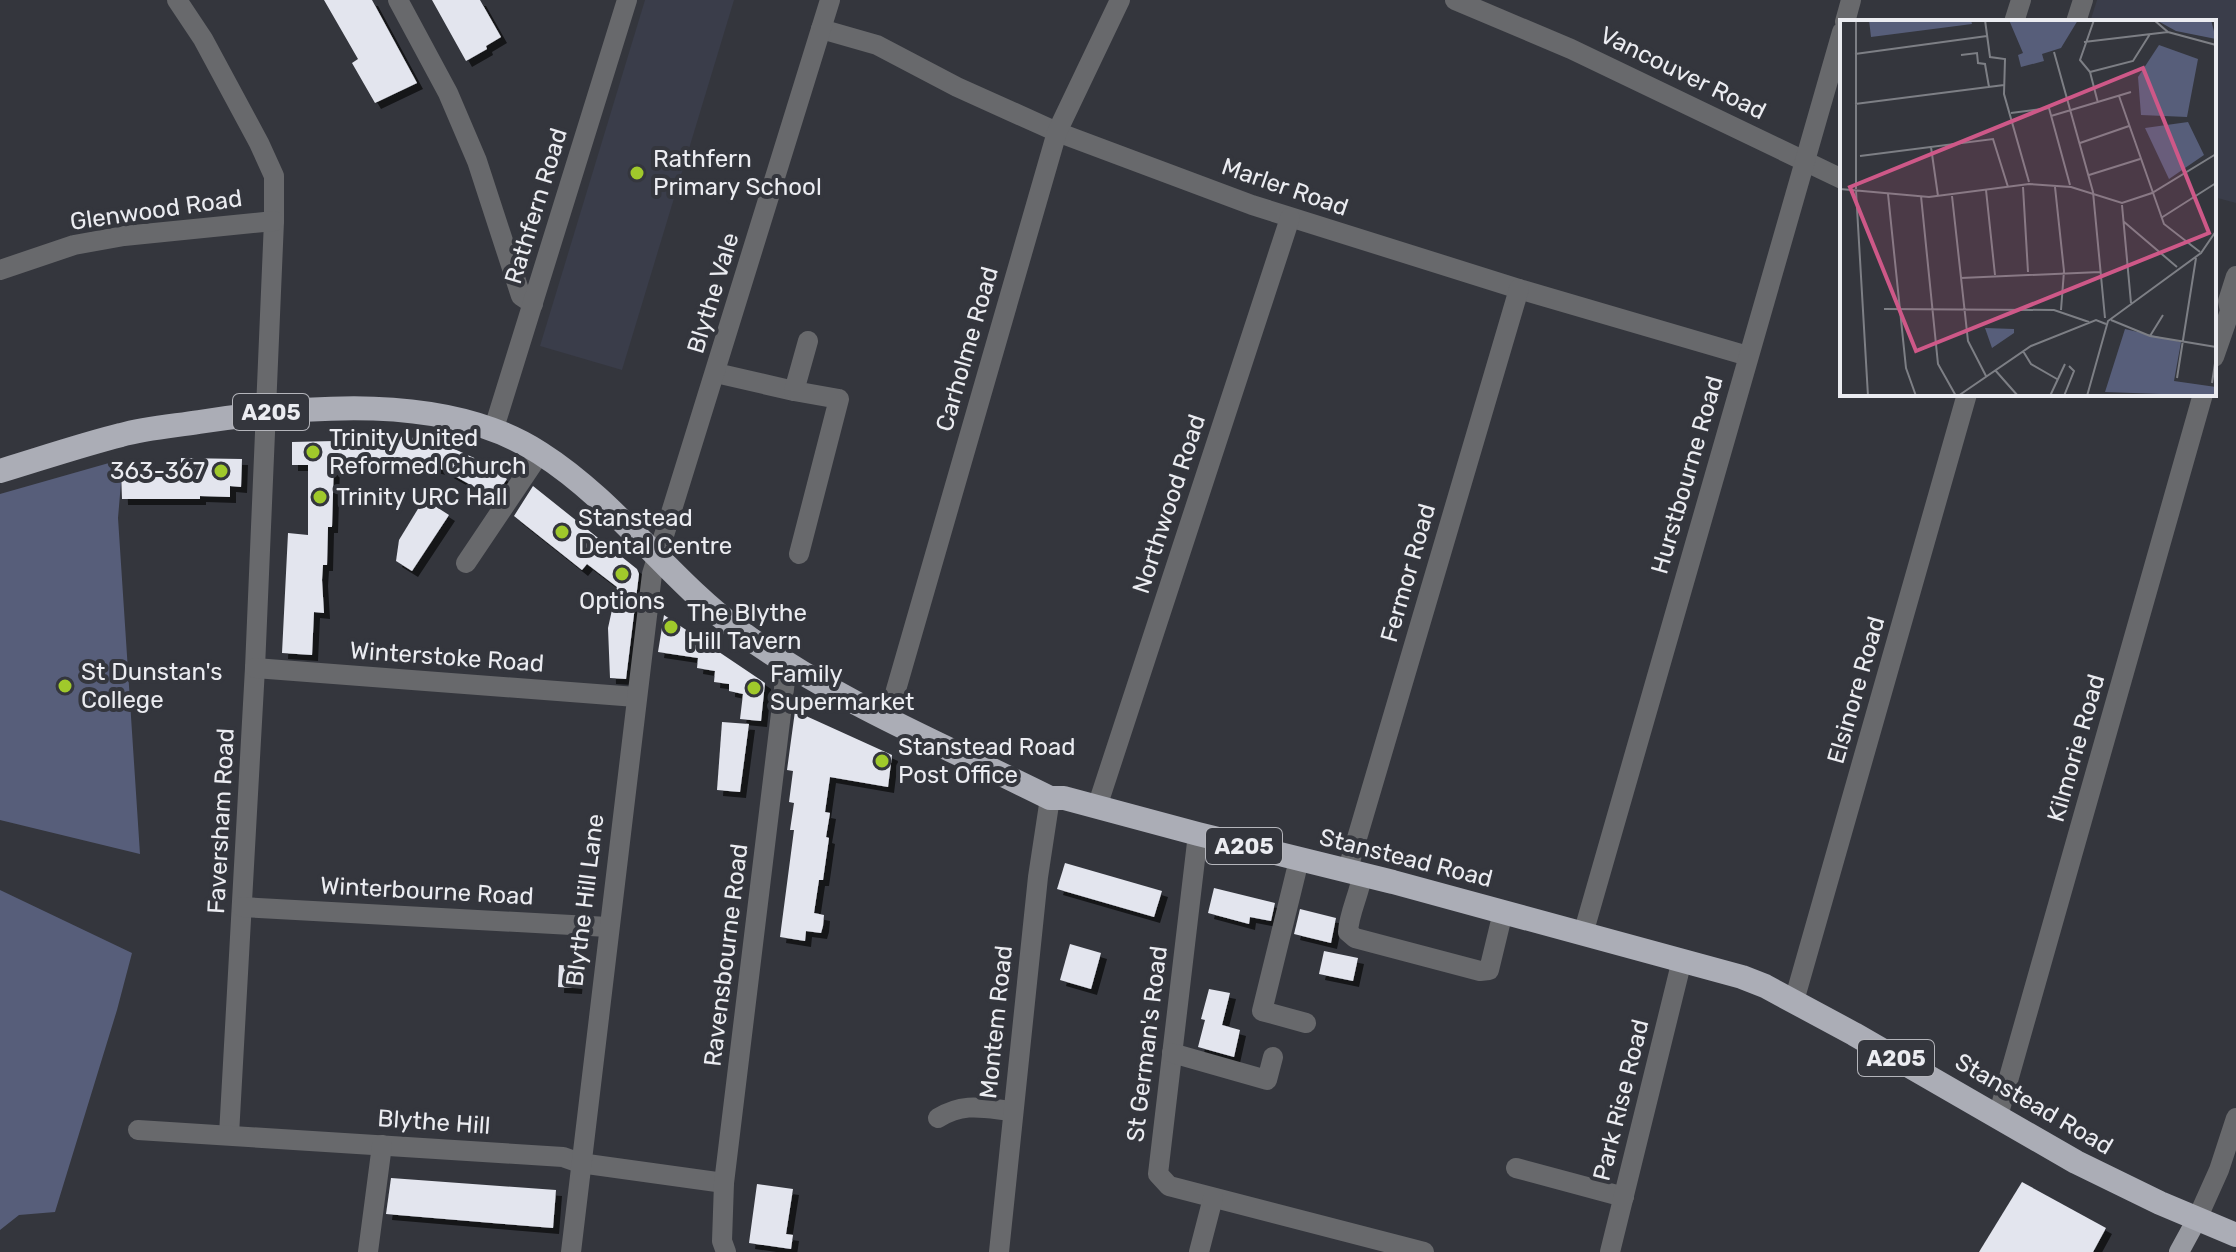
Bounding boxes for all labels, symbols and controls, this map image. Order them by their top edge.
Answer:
inset map [1840,20,2216,396]
street label: Vancouver Road [1595,21,1771,125]
street label: Rathfern Road [499,125,573,287]
place label: Rathfern Primary School [653,145,822,201]
street label: Marler Road [1218,152,1352,222]
marker: Rathfern Primary School [628,164,646,182]
street label: Glenwood Road [68,184,244,236]
street label: Blythe Vale [681,229,745,357]
street label: Carholme Road [930,263,1004,435]
street label: Hurstbourne Road [1645,373,1729,577]
road number: A205 [233,394,309,430]
street label: Northwood Road [1127,411,1211,597]
place label: Trinity United Reformed Church [329,424,527,480]
marker: Trinity United Reformed Church [304,443,322,461]
place label: 363-367 [110,457,205,485]
marker: 363-367 [212,462,230,480]
place label: Trinity URC Hall [336,483,508,511]
marker: Trinity URC Hall [311,488,329,506]
street label: Fermor Road [1375,501,1441,645]
place label: Stanstead Dental Centre [578,504,732,560]
marker: Stanstead Dental Centre [553,523,571,541]
marker: Options [613,565,631,583]
place label: Options [579,587,665,615]
place label: The Blythe Hill Tavern [687,599,807,655]
street label: Elsinore Road [1822,613,1890,767]
marker: The Blythe Hill Tavern [662,618,680,636]
street label: Winterstoke Road [349,636,545,678]
place label: St Dunstan's College [81,658,222,714]
place label: Family Supermarket [770,660,915,716]
street label: Kilmorie Road [2042,671,2110,825]
marker: St Dunstan's College [56,677,74,695]
marker: Family Supermarket [745,679,763,697]
street label: Faversham Road [202,727,240,915]
place label: Stanstead Road Post Office [898,733,1075,789]
marker: Stanstead Road Post Office [873,752,891,770]
street label: Blythe Hill Lane [561,812,609,988]
street label: Stanstead Road [1317,823,1495,893]
road number: A205 [1206,828,1282,864]
street label: Ravensbourne Road [698,842,754,1068]
street label: Winterbourne Road [320,871,534,911]
street label: Montem Road [974,944,1018,1100]
street label: St German's Road [1121,944,1173,1144]
street label: Park Rise Road [1587,1016,1655,1184]
road number: A205 [1858,1040,1934,1076]
street label: Stanstead Road [1950,1048,2118,1160]
street label: Blythe Hill [377,1104,491,1140]

